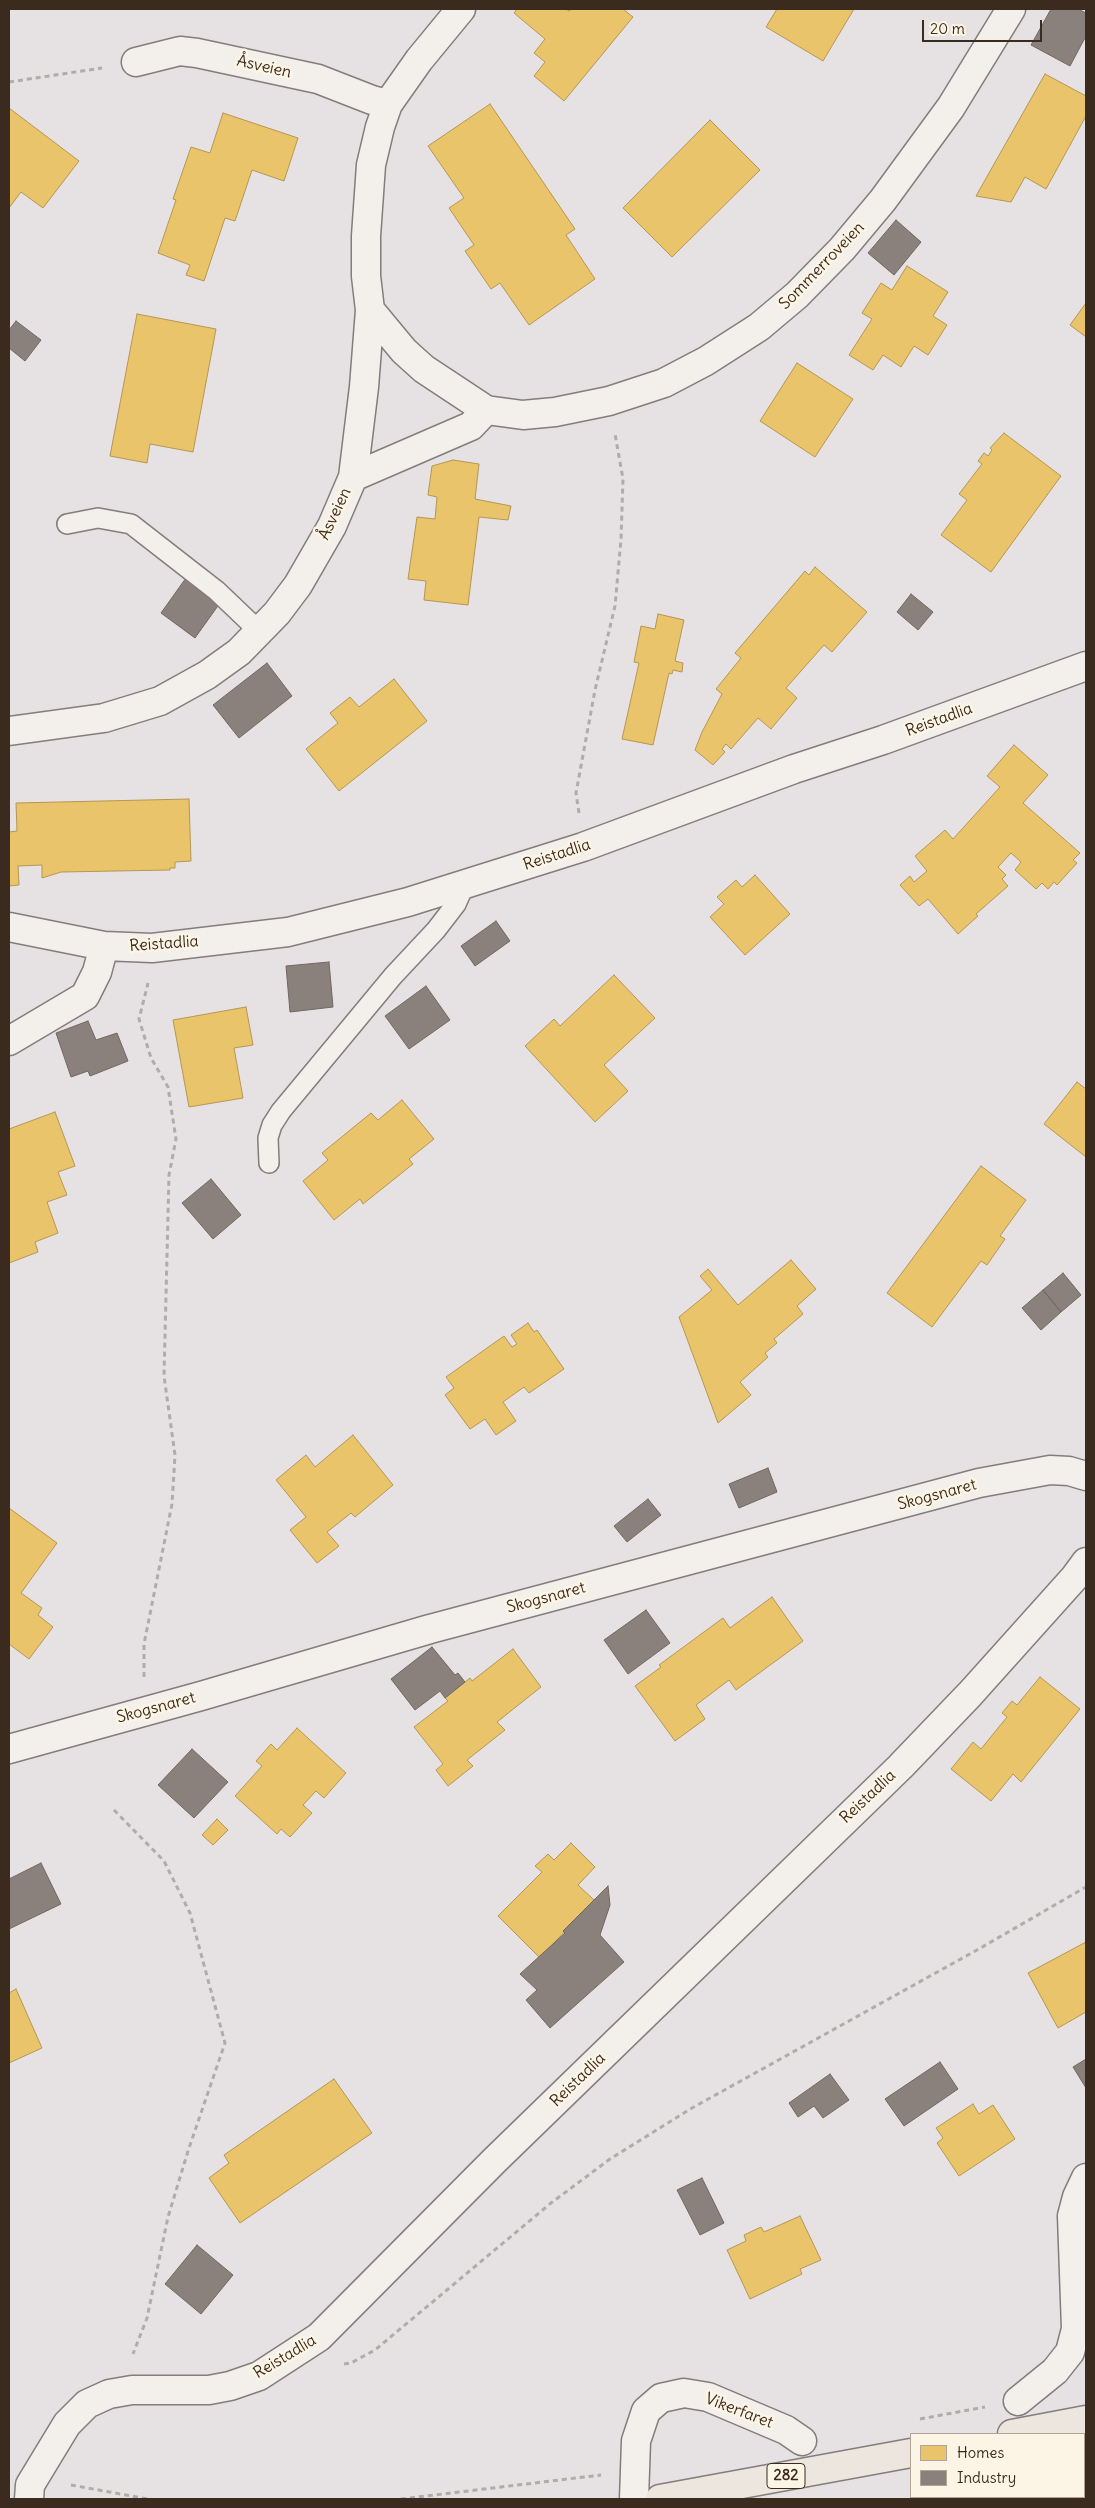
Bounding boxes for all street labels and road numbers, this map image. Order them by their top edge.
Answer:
street label: Åsveien [235,51,293,83]
street label: Sommerroveien [775,218,869,314]
street label: Åsveien [315,485,355,543]
street label: Reistadlia [903,699,975,741]
street label: Reistadlia [521,835,593,875]
street label: Reistadlia [129,932,199,956]
street label: Skogsnaret [896,1475,978,1515]
street label: Skogsnaret [505,1578,587,1618]
street label: Skogsnaret [115,1688,197,1728]
street label: Reistadlia [836,1766,900,1828]
street label: Reistadlia [546,2049,610,2111]
street label: Reistadlia [250,2331,320,2383]
street label: Vikerfaret [702,2389,776,2433]
road number: 282 [767,2464,805,2488]

